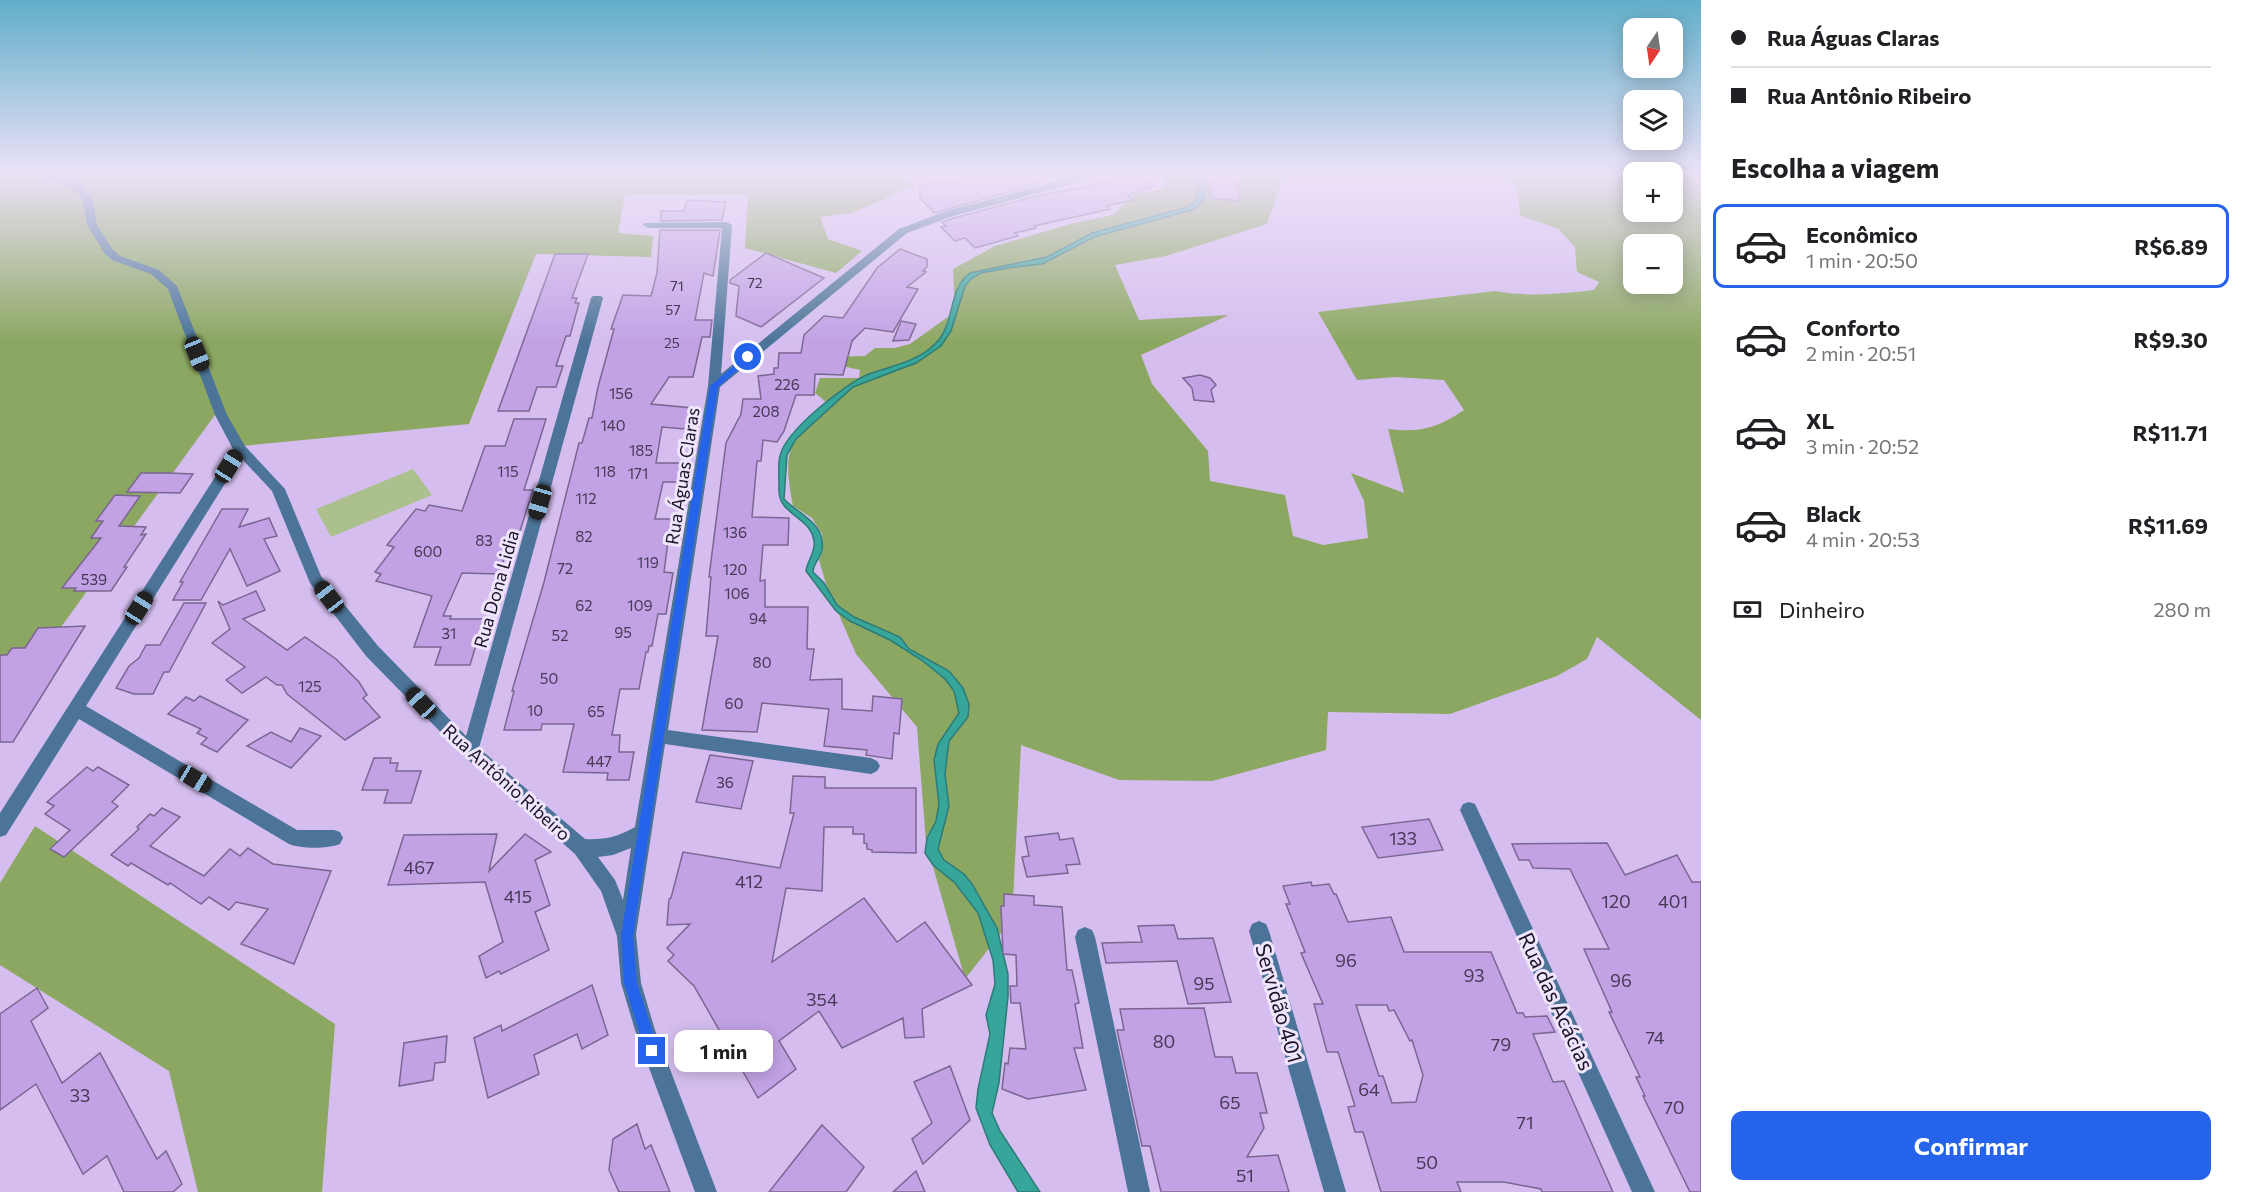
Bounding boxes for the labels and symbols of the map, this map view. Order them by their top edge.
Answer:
north arrow [1623,18,1683,78]
house number: 72 [747,274,763,291]
house number: 71 [670,277,684,294]
house number: 57 [665,301,681,318]
car [182,334,212,374]
house number: 25 [664,334,680,351]
route start [734,343,761,370]
house number: 226 [774,375,800,393]
house number: 156 [609,384,633,402]
house number: 208 [752,402,780,420]
street label: Rua Águas Claras [660,406,704,546]
house number: 140 [600,416,626,434]
house number: 185 [629,441,653,459]
car [212,446,246,486]
house number: 115 [497,462,519,480]
house number: 118 [594,462,616,480]
house number: 171 [628,464,648,482]
car [526,482,554,522]
house number: 112 [575,489,597,507]
house number: 136 [723,523,747,541]
house number: 82 [575,527,593,545]
street label: Rua Dona Lidia [469,528,523,650]
house number: 83 [475,531,493,549]
house number: 600 [414,542,442,560]
house number: 119 [637,553,659,571]
house number: 72 [557,559,573,577]
house number: 120 [723,560,747,578]
house number: 539 [81,570,107,588]
car [311,577,347,617]
house number: 106 [724,584,750,602]
car [122,588,156,628]
house number: 62 [575,596,593,614]
house number: 109 [627,596,653,614]
house number: 94 [749,609,767,627]
house number: 95 [614,623,632,641]
house number: 31 [442,624,456,642]
house number: 52 [552,626,568,644]
house number: 80 [753,653,771,671]
house number: 50 [540,669,558,687]
house number: 125 [298,677,322,695]
car [402,684,440,722]
house number: 60 [725,694,743,712]
house number: 10 [527,701,543,719]
house number: 65 [587,702,605,720]
street label: Rua Antônio Ribeiro [439,719,575,845]
house number: 447 [586,752,612,770]
car [175,762,215,796]
house number: 36 [716,773,734,791]
house number: 133 [1389,827,1417,849]
house number: 467 [403,856,435,878]
house number: 412 [735,870,763,892]
house number: 415 [504,885,532,907]
house number: 120 [1601,890,1631,912]
house number: 401 [1658,890,1688,912]
street label: Rua das Acácias [1514,928,1600,1074]
street label: Servidão 401 [1251,941,1309,1065]
house number: 96 [1335,949,1357,971]
house number: 93 [1463,964,1485,986]
house number: 96 [1610,969,1632,991]
house number: 95 [1193,972,1215,994]
house number: 354 [806,988,838,1010]
house number: 74 [1645,1026,1665,1048]
callout: 1 min [673,1030,772,1072]
house number: 80 [1153,1030,1175,1052]
house number: 79 [1491,1033,1511,1055]
route end [638,1037,665,1064]
house number: 64 [1358,1078,1380,1100]
house number: 33 [70,1084,90,1106]
house number: 65 [1219,1091,1241,1113]
house number: 70 [1663,1096,1685,1118]
house number: 71 [1516,1111,1534,1133]
house number: 50 [1416,1151,1438,1173]
house number: 51 [1236,1164,1254,1186]

